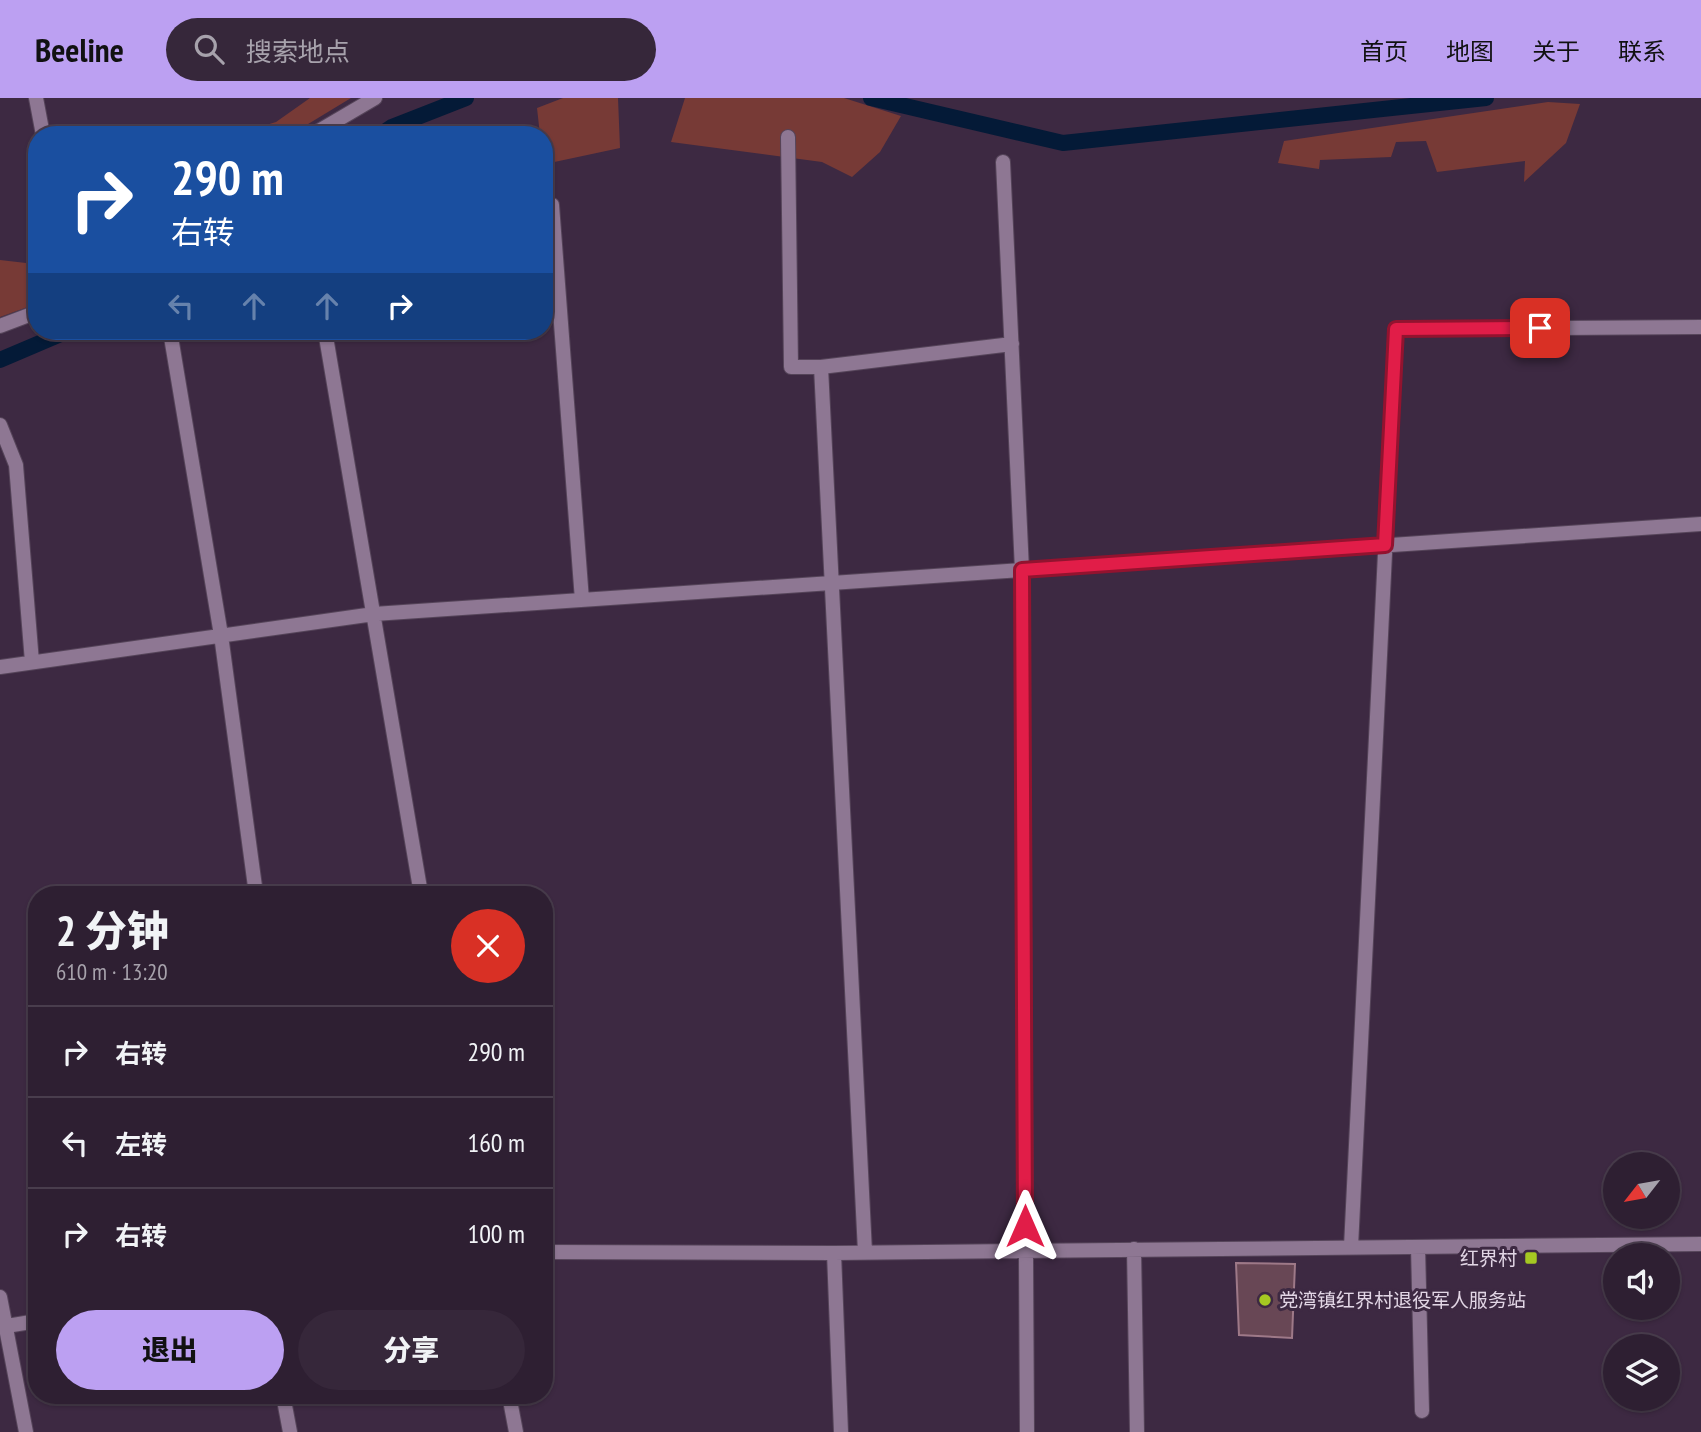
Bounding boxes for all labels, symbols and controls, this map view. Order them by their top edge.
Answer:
search box [166,18,656,81]
text: Beeline [35,28,124,71]
icon: search [190,30,228,68]
text: 搜索地点 [246,35,350,68]
text: 首页 [1360,36,1408,67]
text: 地图 [1446,36,1494,67]
text: 关于 [1532,36,1580,67]
text: 联系 [1618,36,1666,67]
text: 290 m [171,145,284,209]
icon: right [56,154,147,245]
text: 右转 [171,211,235,253]
icon: left [162,287,200,325]
icon: ahead [235,287,273,325]
icon: ahead [308,287,346,325]
icon: right [381,287,419,325]
pin [1510,298,1570,358]
icon: arrive [1521,309,1559,347]
text: 2 分钟 [56,903,169,958]
button: close [451,909,525,983]
text: 610 m · 13:20 [56,957,168,986]
icon: right [56,1033,94,1071]
text: 290 m [467,1035,525,1068]
text: 右转 [115,1037,167,1070]
icon: left [56,1124,94,1162]
text: 160 m [467,1126,525,1159]
text: 左转 [115,1128,167,1161]
north arrow [1603,1152,1680,1228]
map controls [1603,1152,1680,1411]
position arrow [988,1189,1062,1263]
icon: right [56,1215,94,1253]
text: 100 m [467,1217,525,1250]
text: 右转 [115,1219,167,1252]
button: sound [1603,1243,1680,1320]
place label: 红界村 [1460,1246,1517,1270]
marker: 红界村 [1523,1250,1539,1266]
place label: 党湾镇红界村退役军人服务站 [1279,1288,1526,1312]
marker: 党湾镇红界村退役军人服务站 [1257,1292,1273,1308]
button: 退出 [56,1310,284,1390]
button: 分享 [298,1310,525,1390]
button: layers [1603,1334,1680,1411]

